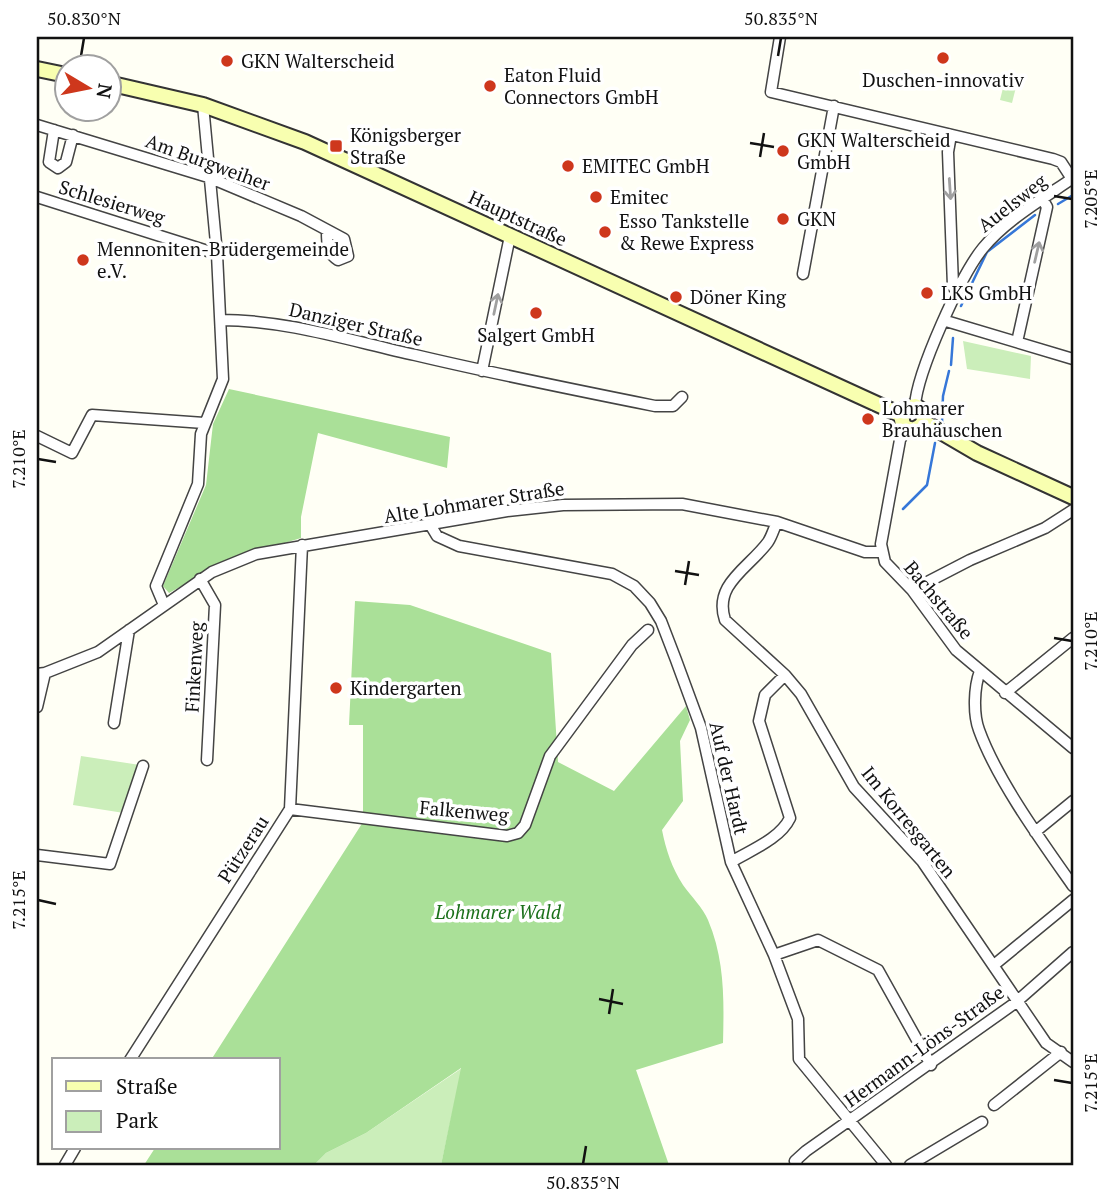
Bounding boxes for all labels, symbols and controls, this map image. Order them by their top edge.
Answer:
text: 50.830°N [47,6,121,30]
text: 50.835°N [744,6,818,30]
place label: GKN Walterscheid [241,48,395,73]
marker: Duschen-innovativ [935,50,951,66]
north arrow [52,52,122,122]
marker: GKN Walterscheid [219,53,235,69]
place label: Eaton Fluid Connectors GmbH [504,62,659,109]
place label: Duschen-innovativ [862,67,1024,92]
marker: Eaton Fluid Connectors GmbH [482,78,498,94]
text: N [92,82,119,101]
place label: Königsberger Straße [350,122,462,169]
street label: Am Burgweiher [142,127,275,196]
place label: GKN Walterscheid GmbH [797,127,951,174]
marker: Königsberger Straße [328,138,344,154]
marker: GKN Walterscheid GmbH [775,143,791,159]
place label: EMITEC GmbH [582,153,710,178]
marker: EMITEC GmbH [560,158,576,174]
street label: Auelsweg [972,167,1052,237]
text: 7.205°E [1078,169,1102,229]
street label: Schlesierweg [56,174,169,230]
one-way arrow [944,178,957,200]
street label: Hauptstraße [465,184,571,251]
place label: Emitec [610,184,669,209]
marker: Emitec [588,189,604,205]
place label: GKN [797,206,836,231]
place label: Esso Tankstelle & Rewe Express [619,208,754,255]
marker: GKN [775,211,791,227]
marker: Esso Tankstelle & Rewe Express [597,224,613,240]
place label: Mennoniten-Brüdergemeinde e.V. [97,236,349,283]
one-way arrow [1030,241,1044,264]
marker: Mennoniten-Brüdergemeinde e.V. [75,252,91,268]
place label: LKS GmbH [941,280,1032,305]
place label: Döner King [690,284,787,309]
marker: LKS GmbH [919,285,935,301]
marker: Döner King [668,289,684,305]
one-way arrow [489,293,503,316]
street label: Danziger Straße [287,296,425,351]
marker: Salgert GmbH [528,305,544,321]
place label: Salgert GmbH [477,322,595,347]
place label: Lohmarer Brauhäuschen [882,395,1002,442]
marker: Lohmarer Brauhäuschen [860,411,876,427]
text: 7.210°E [6,429,30,489]
street label: Alte Lohmarer Straße [382,475,566,528]
street label: Bachstraße [899,555,980,644]
text: 7.210°E [1078,611,1102,671]
street label: Finkenweg [179,620,208,713]
place label: Kindergarten [350,675,461,700]
marker: Kindergarten [328,680,344,696]
street label: Auf der Hardt [704,719,755,837]
street label: Im Korresgarten [857,761,962,883]
street label: Falkenweg [419,794,511,827]
street label: Pützerau [211,810,274,887]
text: 7.215°E [6,870,30,930]
park label: Lohmarer Wald [434,899,562,924]
street label: Hermann-Löns-Straße [839,979,1009,1112]
text: 7.215°E [1078,1053,1102,1113]
legend [52,1058,280,1150]
text: Straße [116,1072,178,1100]
text: Park [116,1106,158,1134]
text: 50.835°N [546,1170,620,1194]

